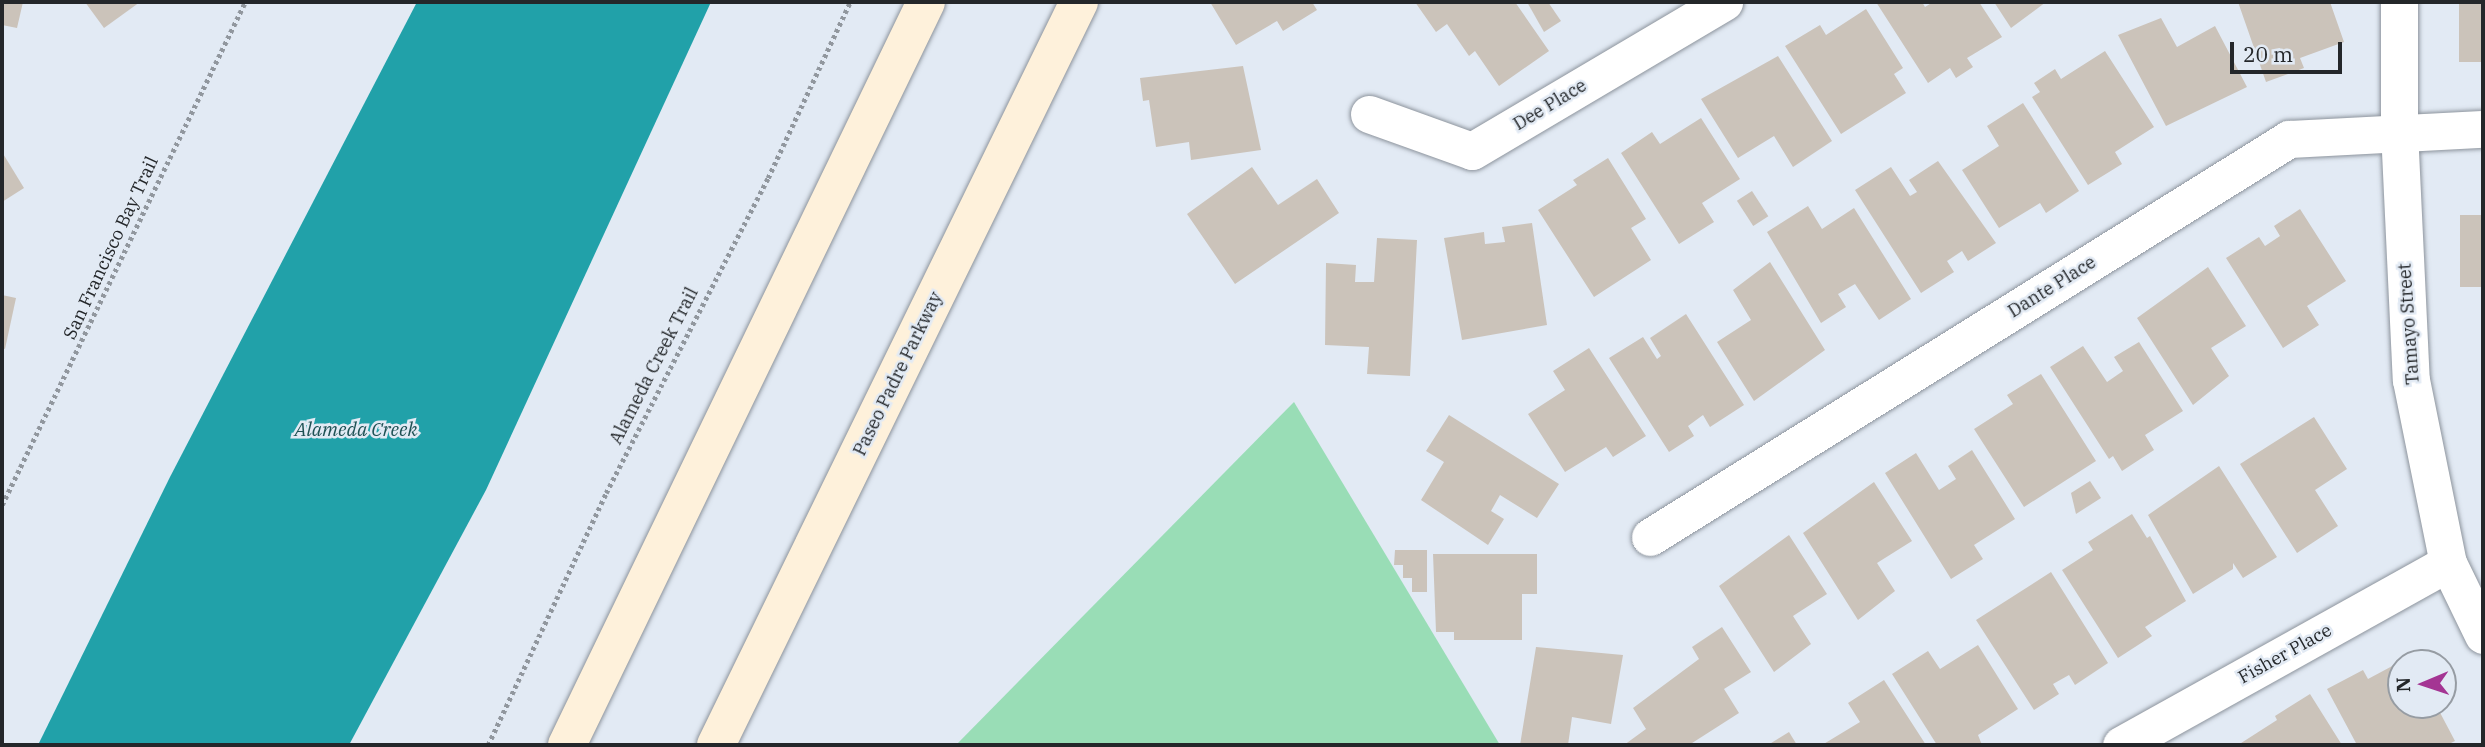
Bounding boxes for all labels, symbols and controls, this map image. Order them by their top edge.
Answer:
scale bar [2233,28,2345,72]
text: 20 m [2243,40,2293,68]
street label: Dee Place [1510,75,1590,135]
street label: San Francisco Bay Trail [59,153,163,343]
street label: Dante Place [2004,251,2100,323]
street label: Tamayo Street [2394,262,2424,386]
street label: Alameda Creek Trail [605,284,703,448]
street label: Paseo Padre Parkway [849,289,947,459]
water label: Alameda Creek [295,419,417,441]
street label: Fisher Place [2234,619,2336,689]
north arrow [2387,649,2457,719]
text: N [2391,677,2415,693]

